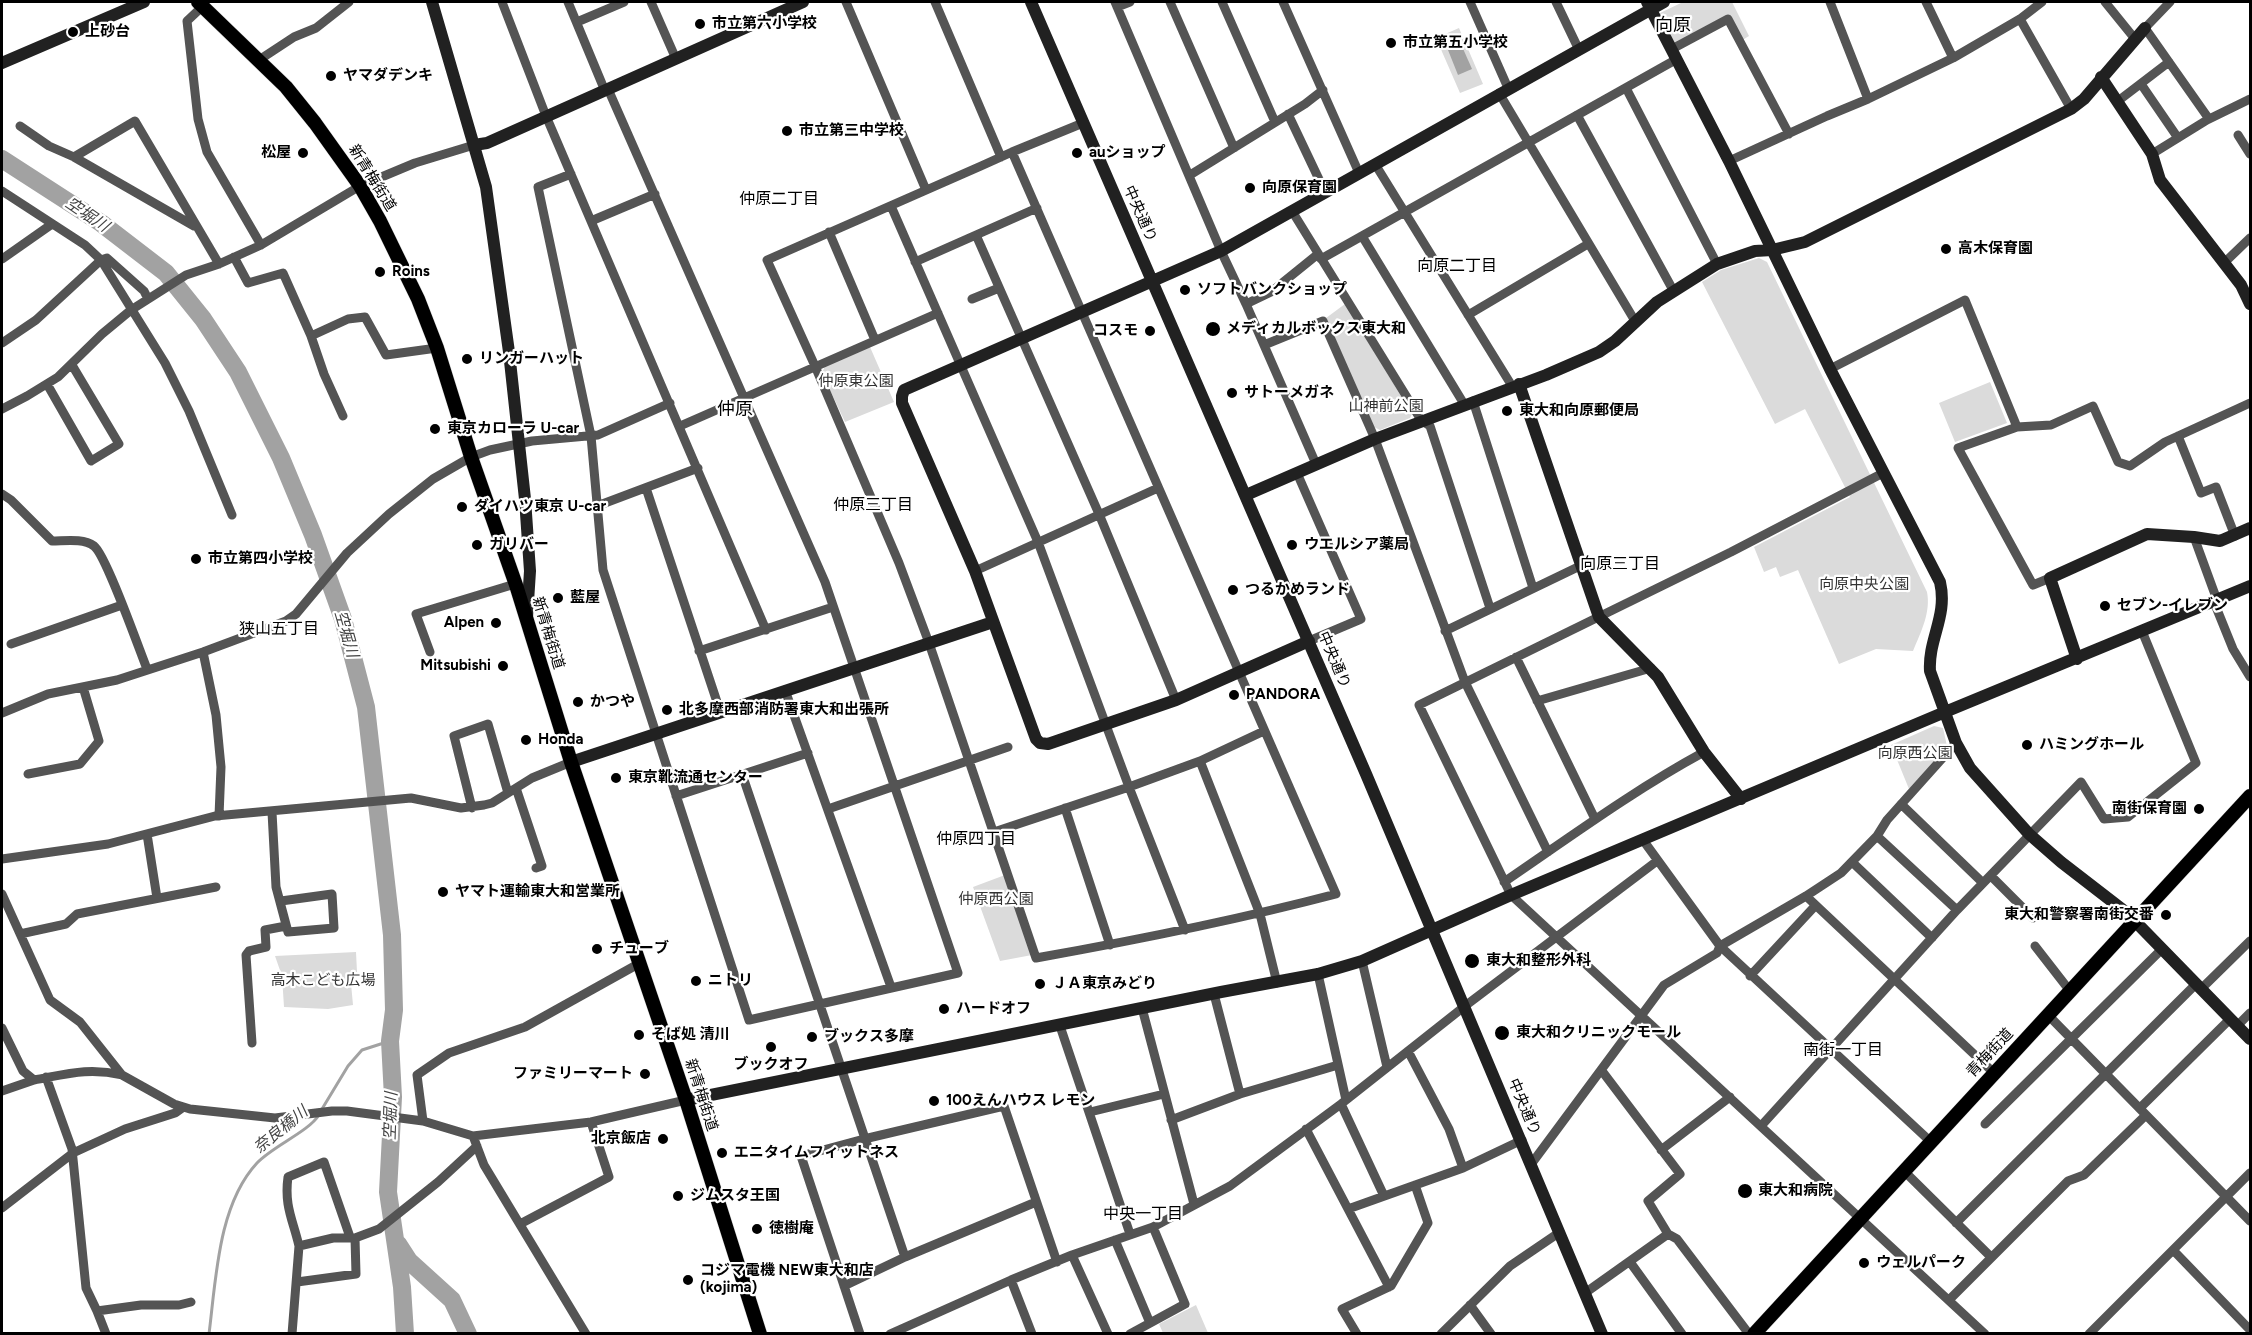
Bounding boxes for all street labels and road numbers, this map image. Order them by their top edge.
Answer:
street label: 新青梅街道 [344,141,400,215]
street label: 中央通り [1120,183,1160,245]
street label: 新青梅街道 [528,595,568,671]
street label: 中央通り [1314,629,1354,691]
street label: 青梅街道 [1963,1025,2017,1081]
street label: 新青梅街道 [681,1057,721,1133]
street label: 中央通り [1504,1076,1544,1138]

